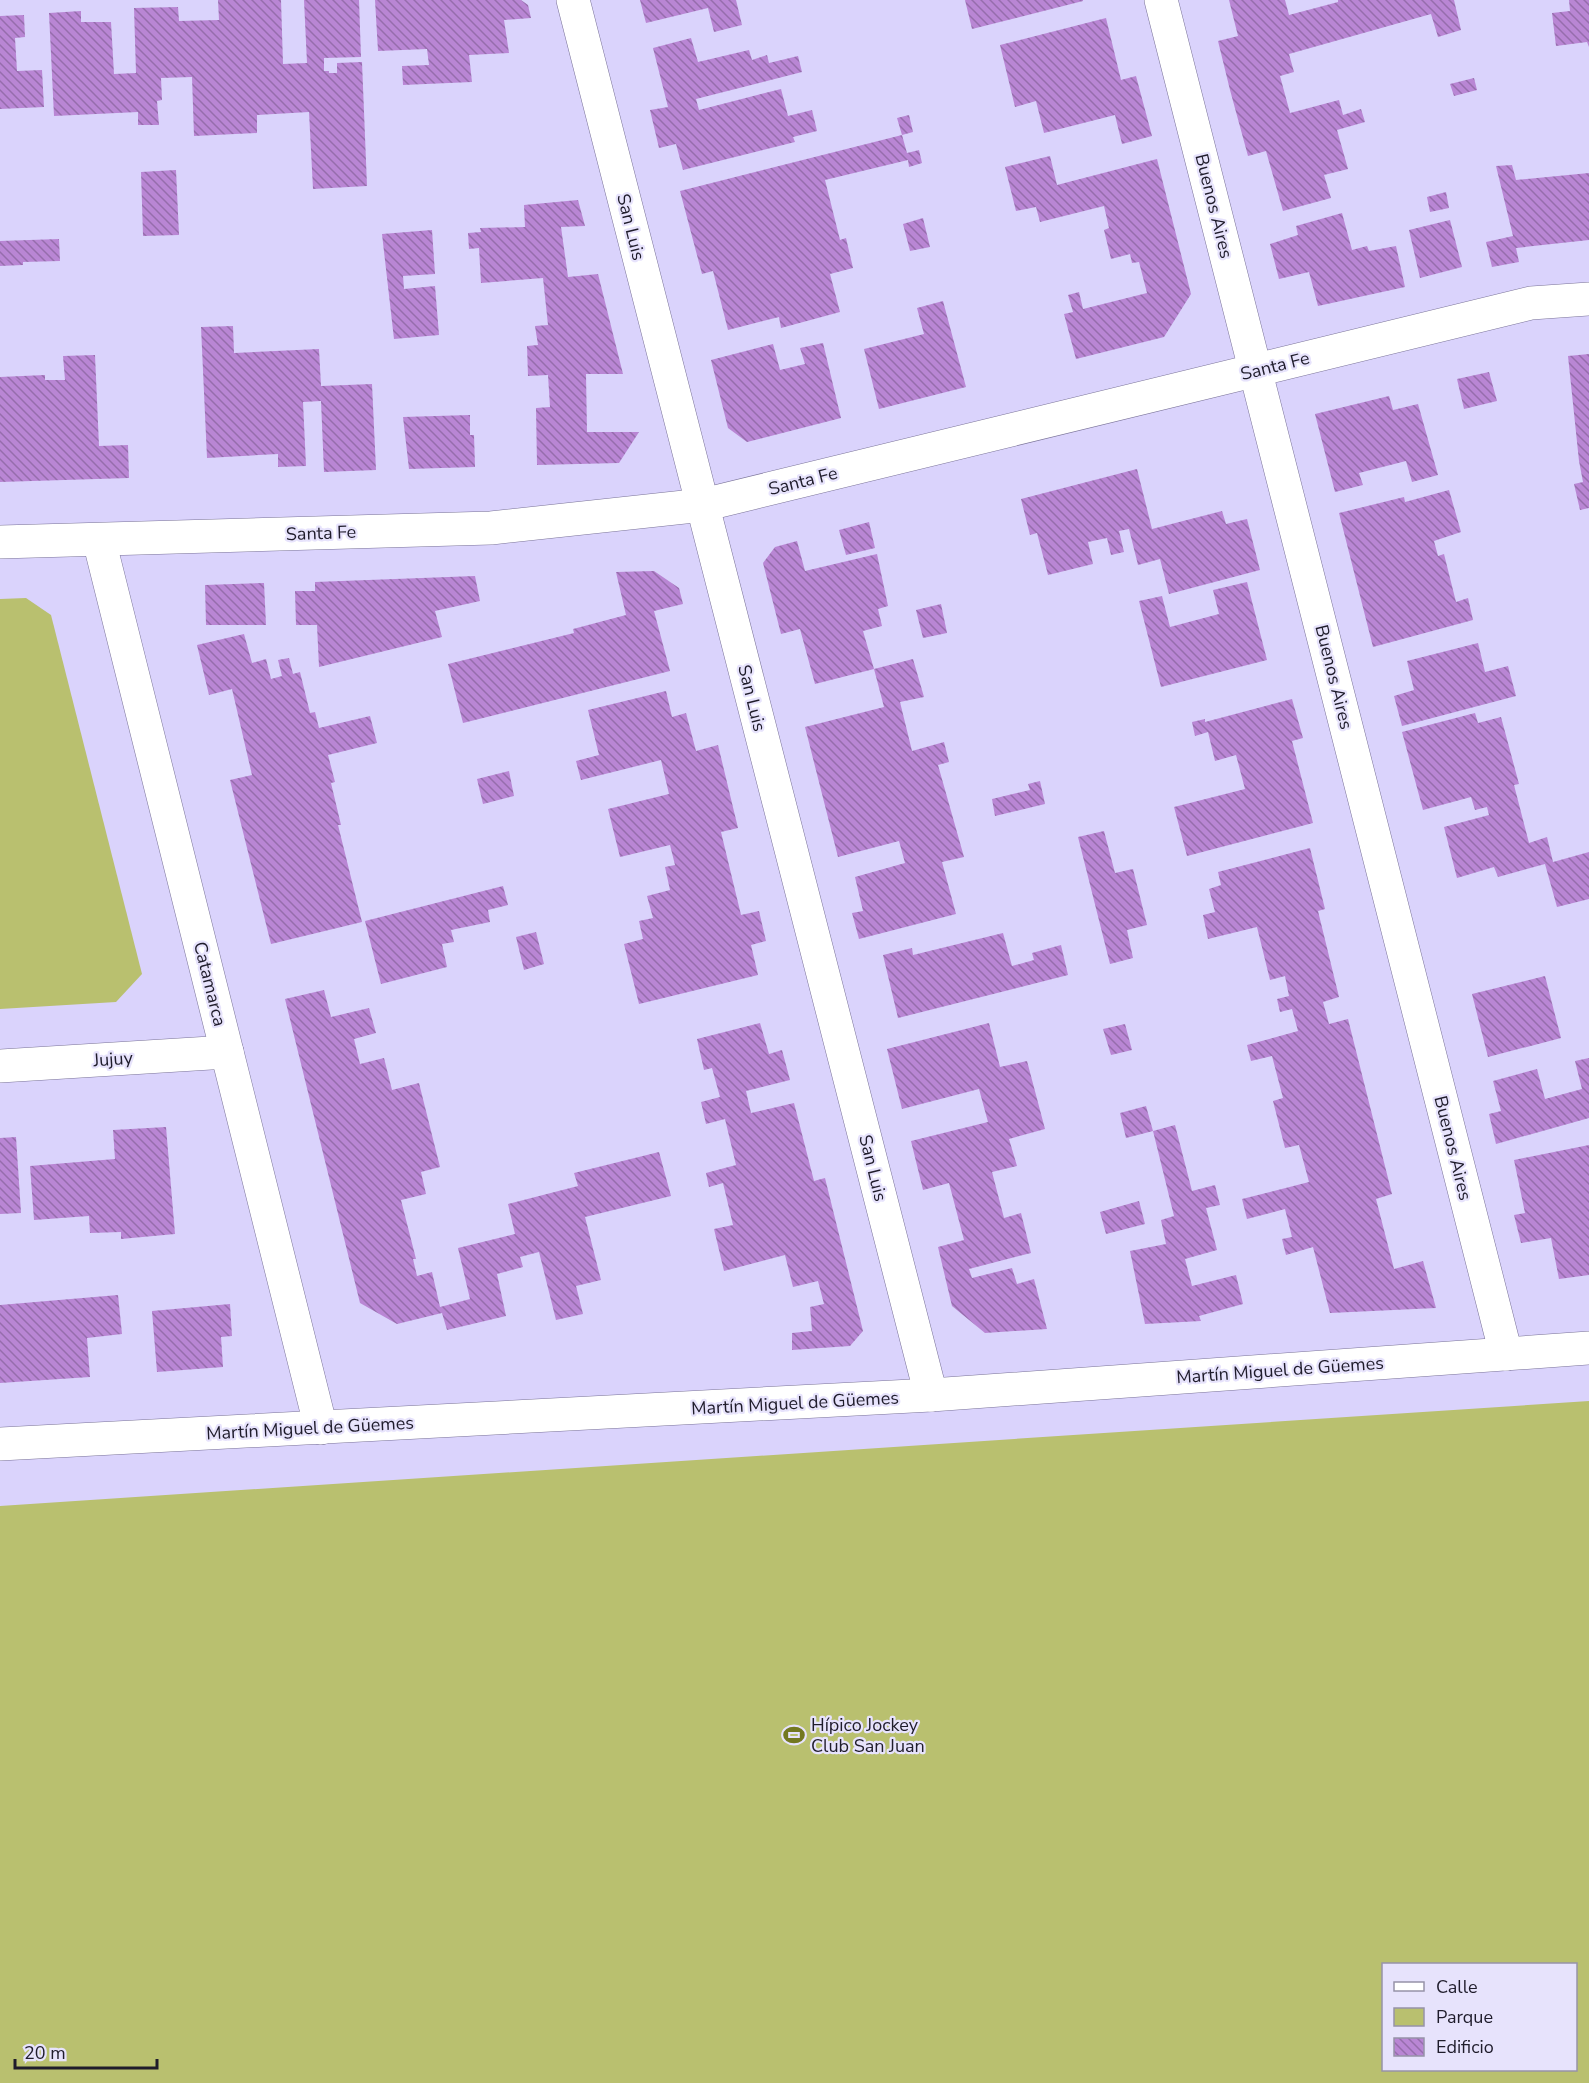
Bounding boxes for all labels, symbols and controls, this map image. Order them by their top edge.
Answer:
street label: Buenos Aires [1189,151,1239,261]
street label: San Luis [611,191,651,263]
street label: Santa Fe [1238,346,1312,386]
street label: Santa Fe [766,461,840,501]
street label: Santa Fe [285,520,357,546]
street label: Buenos Aires [1309,622,1359,732]
street label: San Luis [732,662,772,734]
street label: Catamarca [188,939,232,1029]
street label: Jujuy [91,1046,134,1072]
street label: Buenos Aires [1428,1093,1478,1203]
street label: San Luis [853,1132,893,1204]
street label: Martín Miguel de Güemes [1175,1351,1385,1389]
street label: Martín Miguel de Güemes [691,1386,899,1420]
street label: Martín Miguel de Güemes [206,1411,414,1445]
place label: Hípico Jockey Club San Juan [811,1713,925,1758]
sports icon: Hípico Jockey Club San Juan [782,1723,806,1747]
legend [1382,1963,1577,2071]
text: Calle [1436,1975,1478,1999]
text: Parque [1436,2005,1493,2029]
scale bar [15,2032,158,2070]
text: Edificio [1436,2035,1494,2059]
text: 20 m [24,2041,66,2065]

